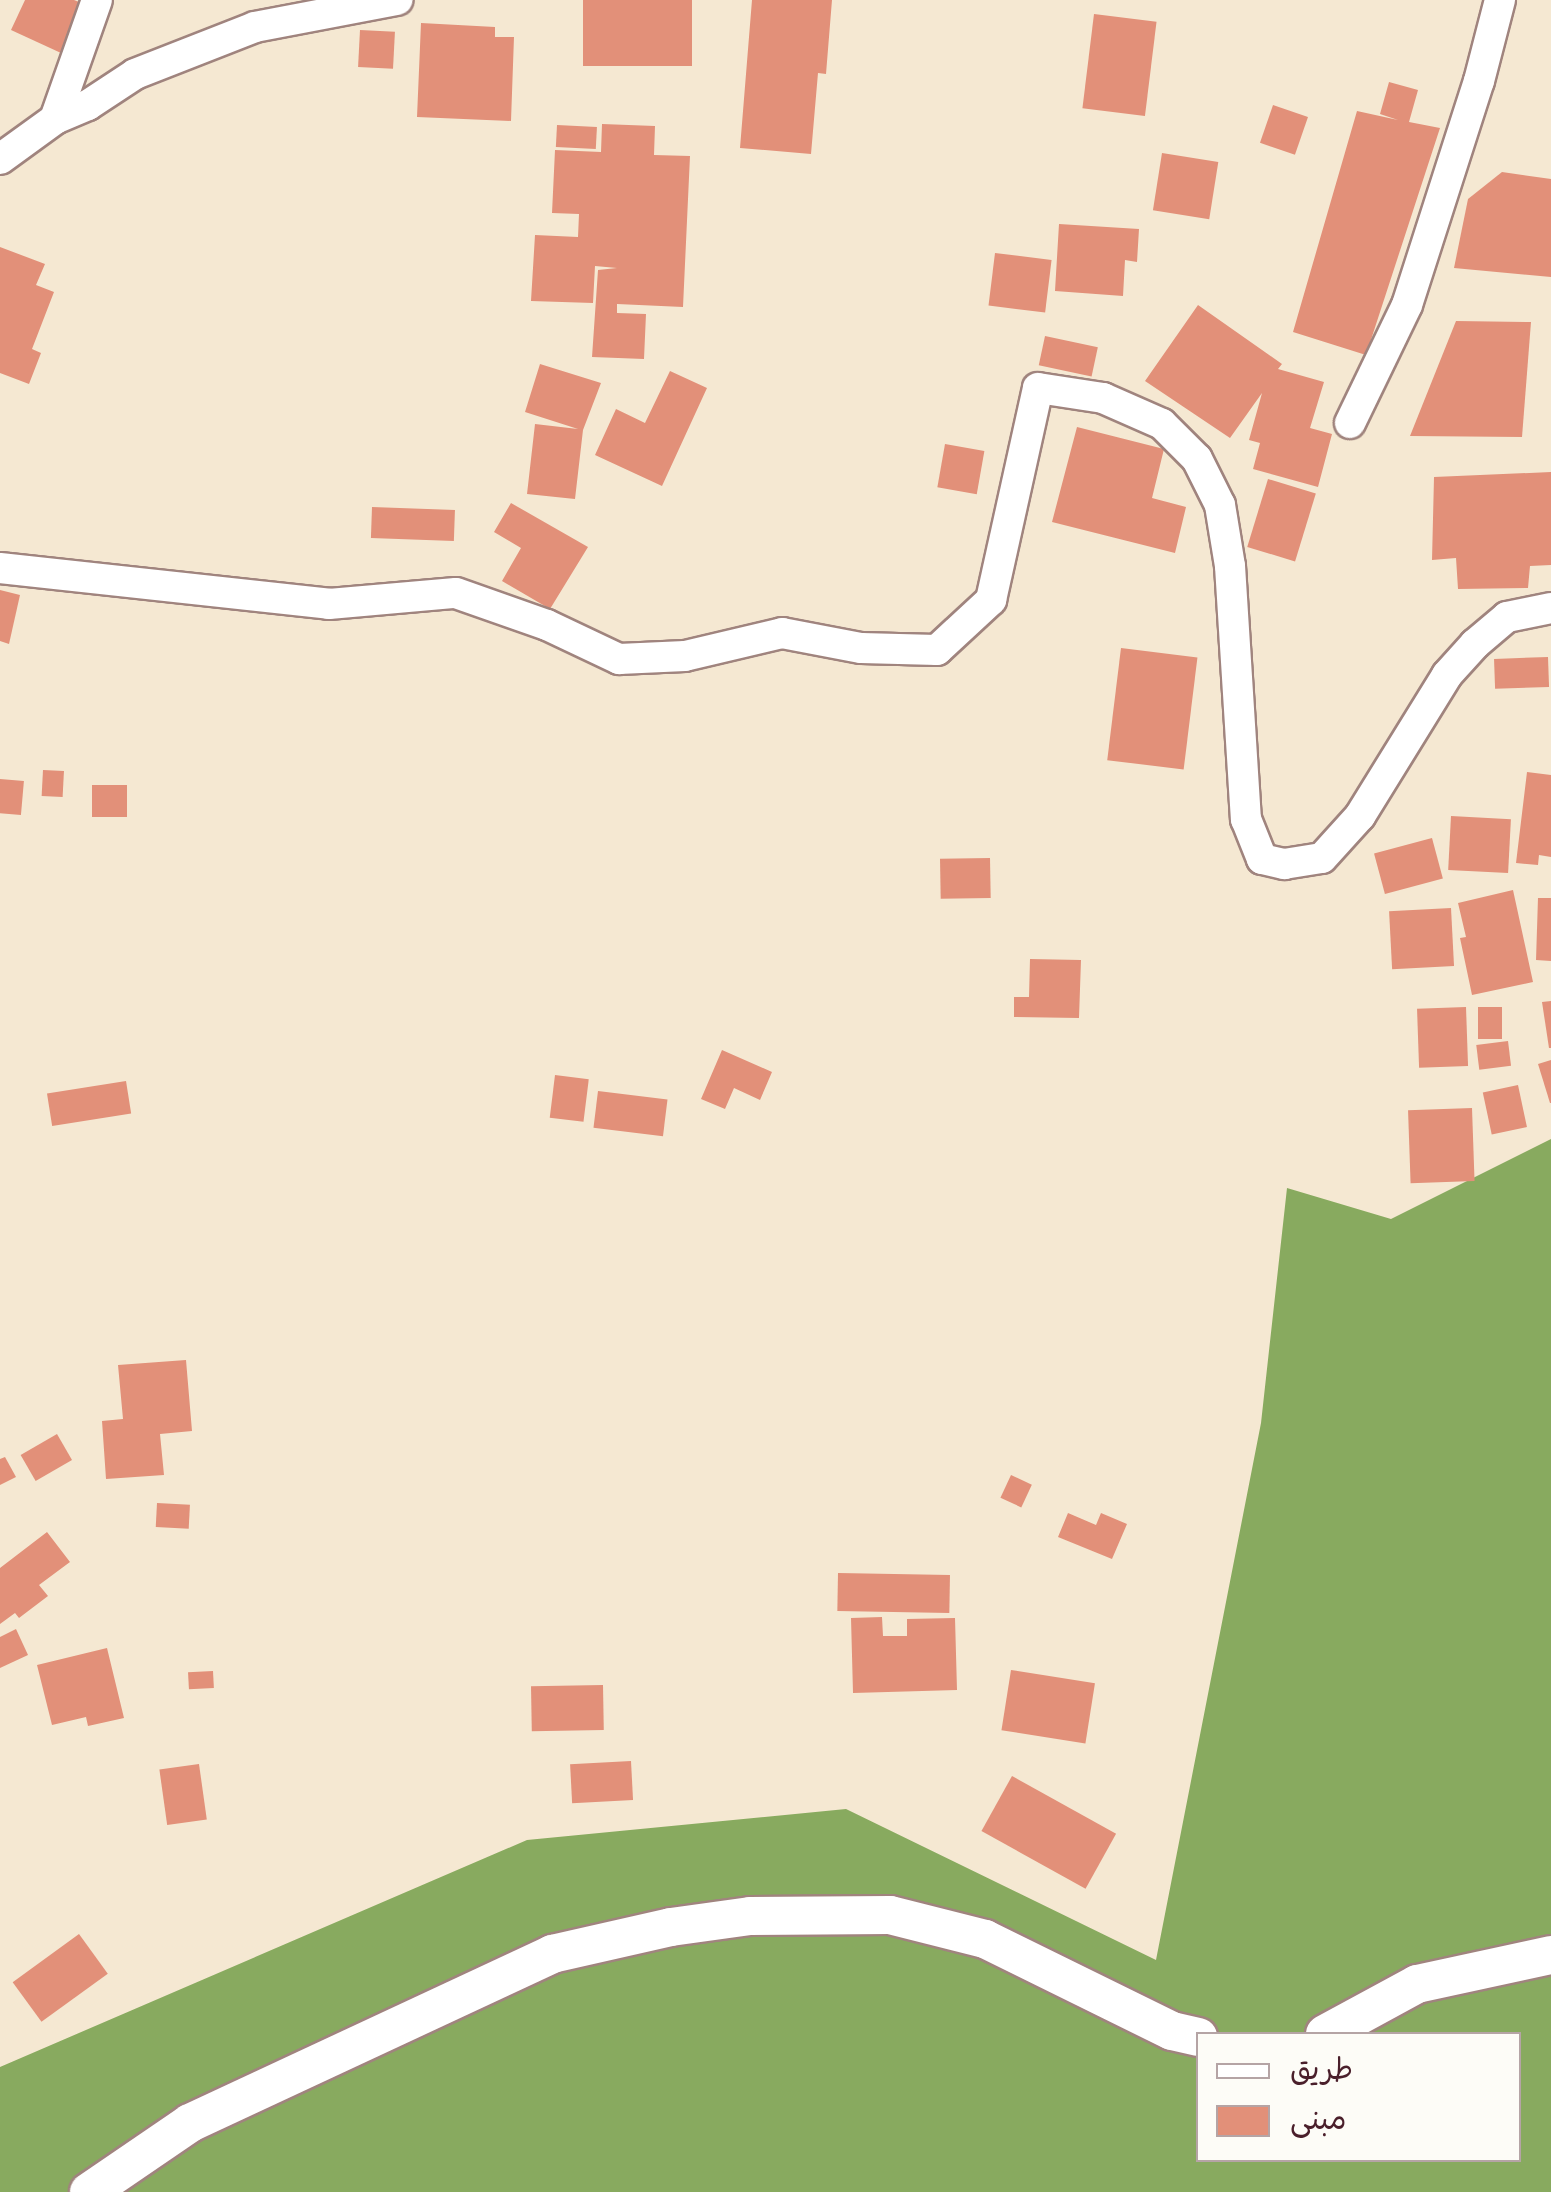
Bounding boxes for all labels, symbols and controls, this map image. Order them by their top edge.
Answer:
legend [1196,2032,1521,2162]
text: طريق [1290,2050,1353,2088]
text: مبنى [1290,2100,1346,2138]

